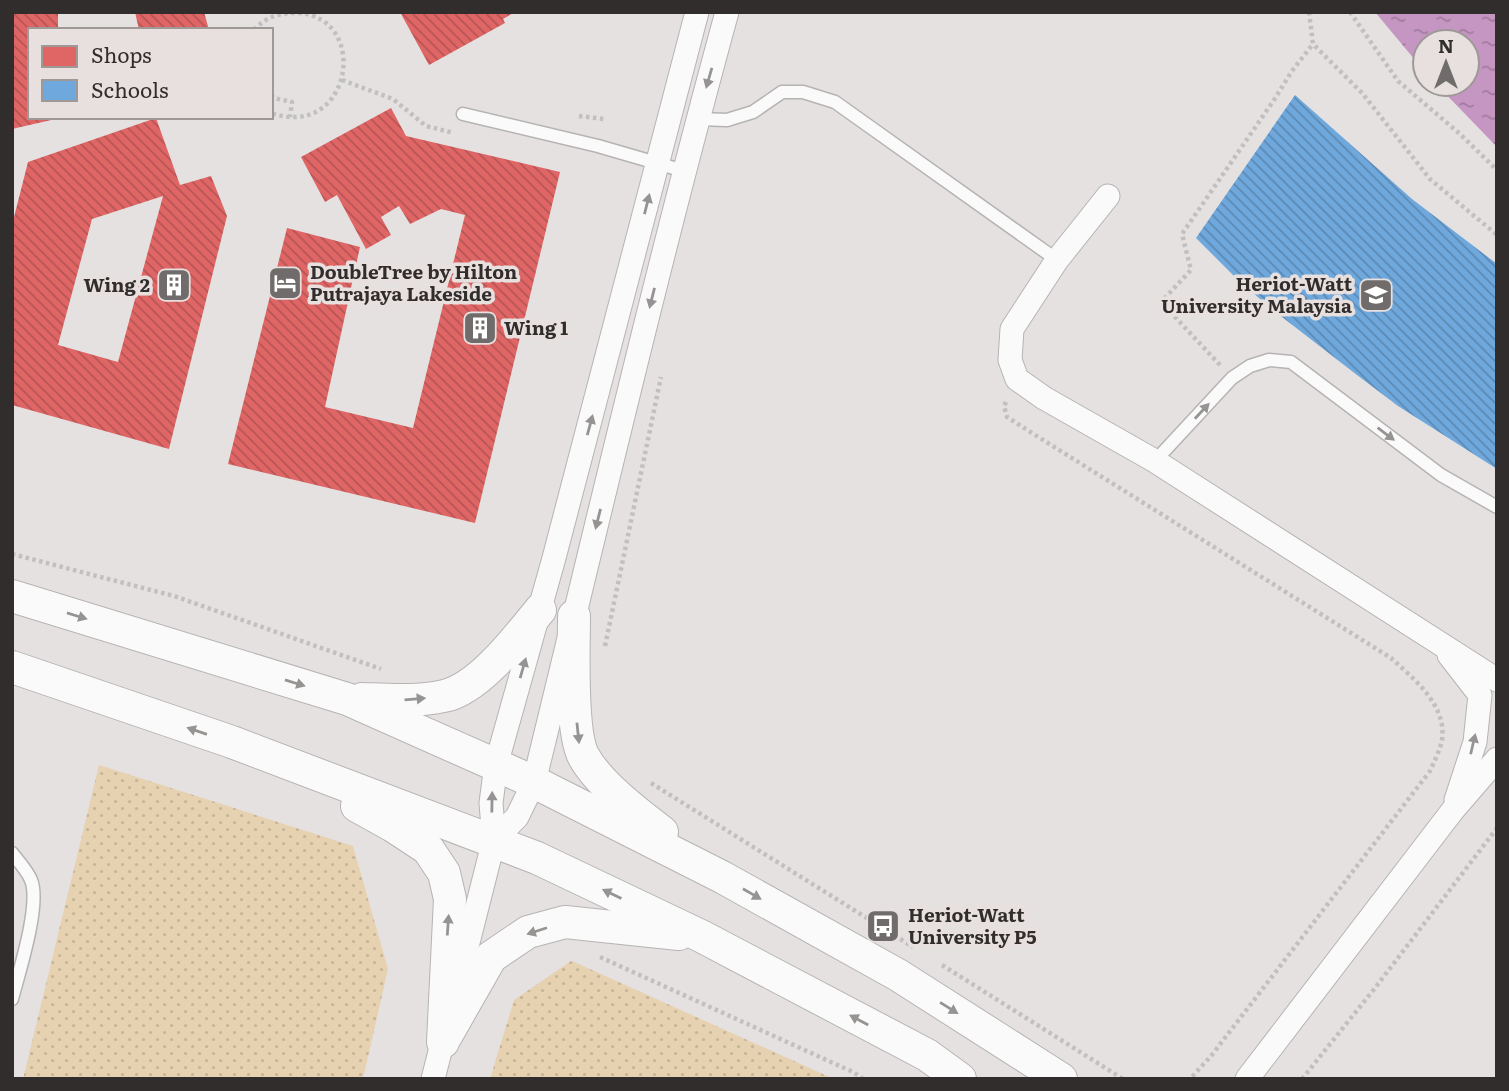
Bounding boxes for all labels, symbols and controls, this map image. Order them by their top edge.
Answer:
legend [28,28,273,119]
north arrow [1411,28,1481,98]
text: N [1438,31,1454,59]
text: Shops [91,38,152,69]
one-way arrow [703,67,714,89]
text: Schools [91,73,169,104]
one-way arrow [642,193,653,215]
place label: DoubleTree by Hilton Putrajaya Lakeside [310,257,517,307]
hotel icon: DoubleTree by Hilton Putrajaya Lakeside [266,264,304,302]
building icon: Wing 2 [155,266,193,304]
place label: Heriot-Watt University Malaysia [1161,269,1353,319]
place label: Wing 2 [83,270,150,298]
school or university icon: Heriot-Watt University Malaysia [1357,276,1395,314]
one-way arrow [646,287,657,309]
building icon: Wing 1 [461,309,499,347]
place label: Wing 1 [504,313,568,341]
one-way arrow [1193,403,1209,420]
one-way arrow [585,413,596,435]
one-way arrow [1377,426,1395,440]
one-way arrow [592,508,603,530]
one-way arrow [67,611,88,622]
one-way arrow [519,657,529,678]
one-way arrow [284,679,305,689]
one-way arrow [404,693,426,704]
one-way arrow [572,722,583,744]
one-way arrow [187,725,208,736]
one-way arrow [1468,733,1479,755]
one-way arrow [486,791,498,813]
one-way arrow [602,888,622,900]
one-way arrow [742,888,762,900]
place label: Heriot-Watt University P5 [908,900,1037,950]
bus stop icon: Heriot-Watt University P5 [864,907,902,945]
one-way arrow [443,914,454,936]
one-way arrow [526,926,547,936]
one-way arrow [939,1001,959,1014]
one-way arrow [849,1014,869,1025]

